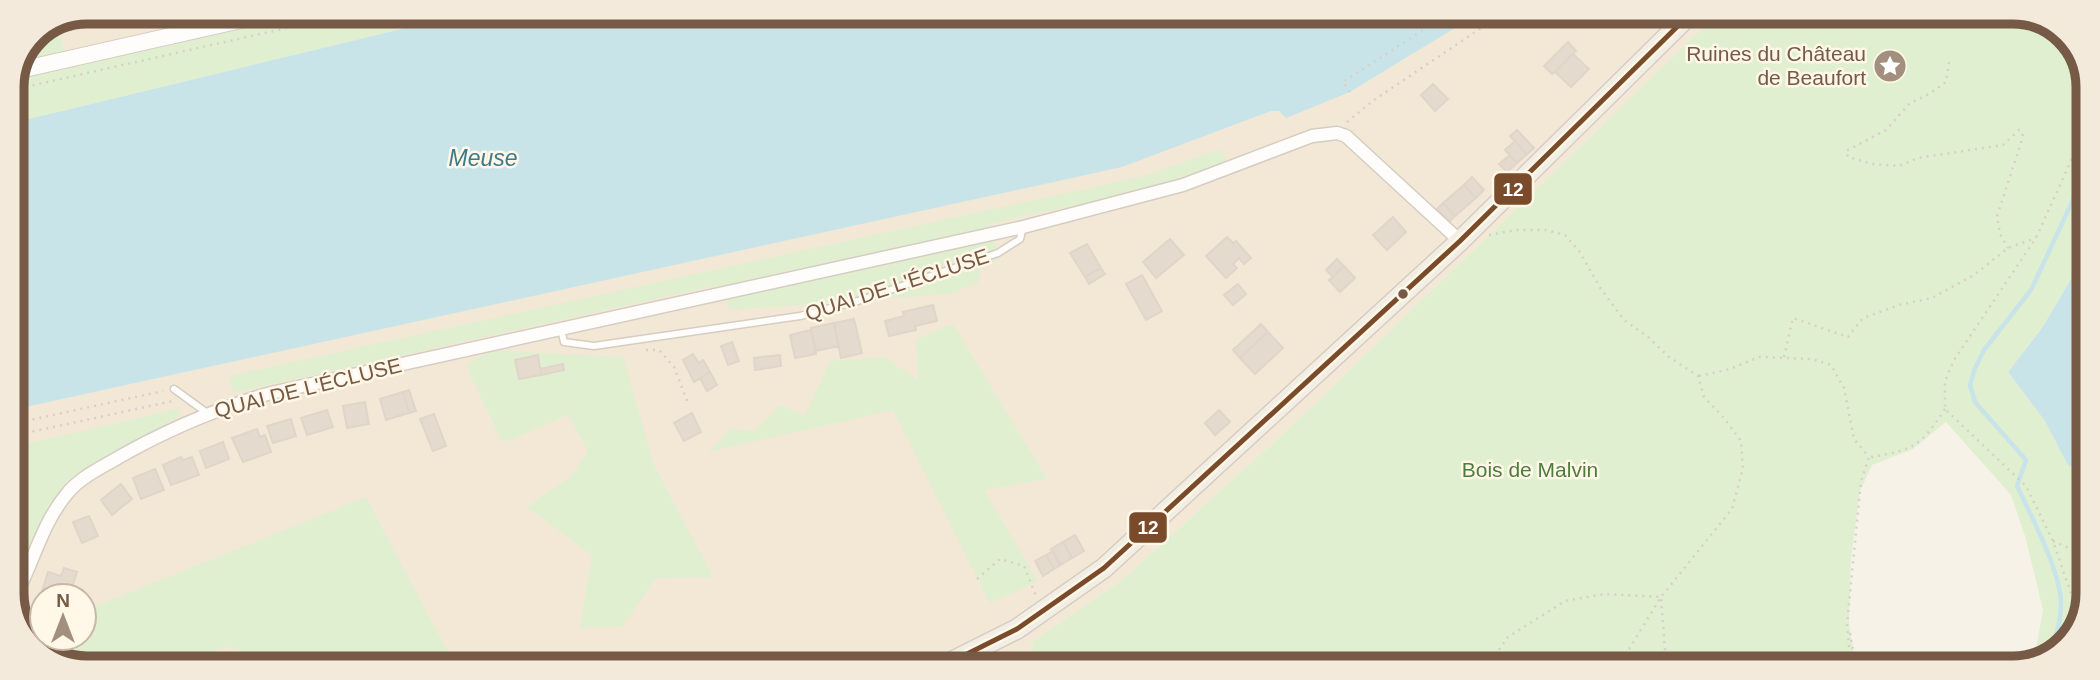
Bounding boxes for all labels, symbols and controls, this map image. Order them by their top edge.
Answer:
place label: Ruines du Château de Beaufort [1686,42,1866,89]
place icon: Ruines du Château de Beaufort [1871,47,1909,85]
water label: Meuse [448,145,518,171]
line badge: 12 [1493,172,1533,206]
text: 12 [1502,179,1524,200]
street label: QUAI DE L'ÉCLUSE [802,244,992,325]
unlabelled marker [1396,287,1410,301]
street label: QUAI DE L'ÉCLUSE [212,353,404,422]
park label: Bois de Malvin [1462,458,1598,481]
line badge: 12 [1128,511,1168,544]
text: 12 [1137,517,1159,538]
north arrow [28,582,98,652]
text: N [56,590,70,611]

